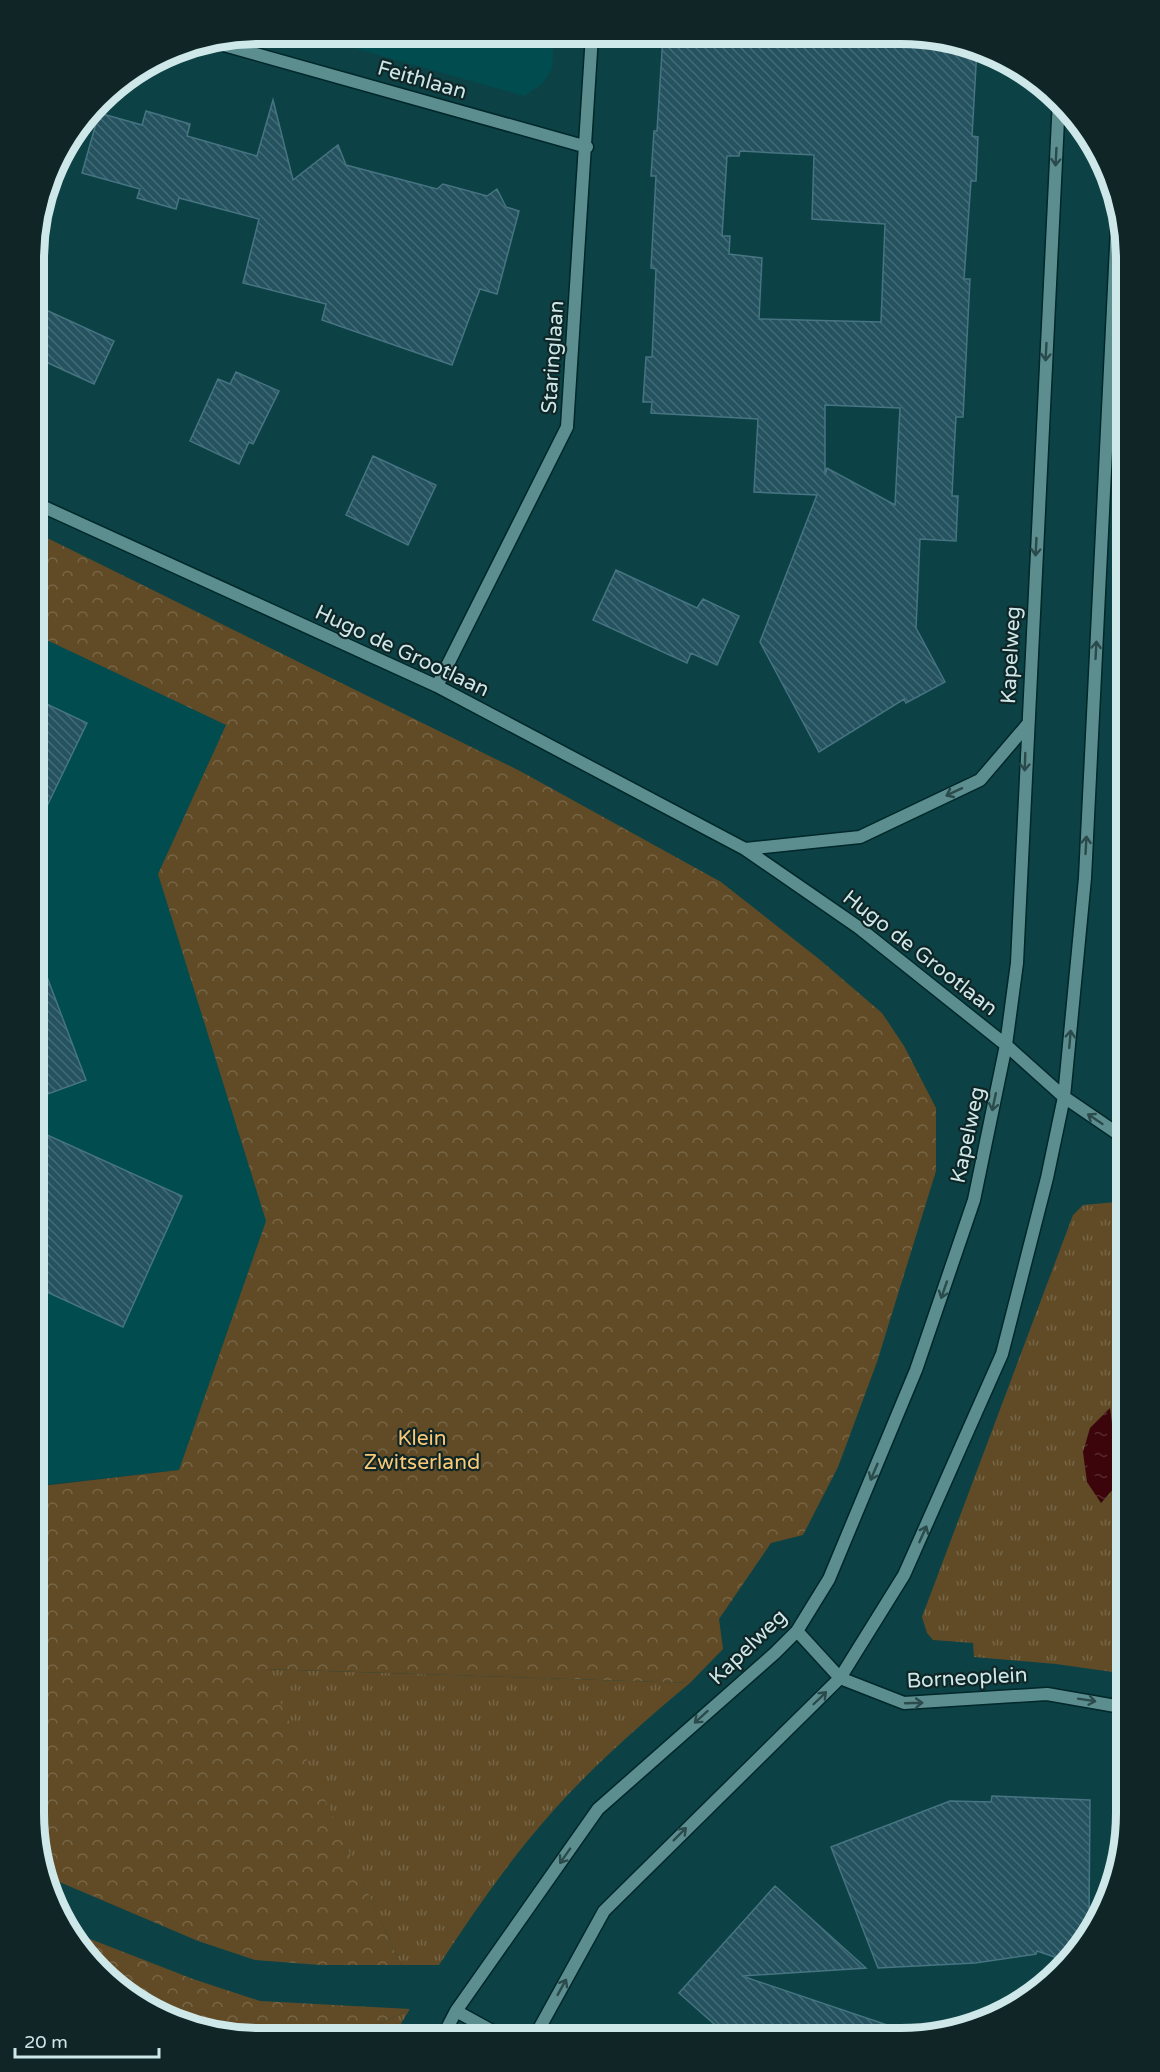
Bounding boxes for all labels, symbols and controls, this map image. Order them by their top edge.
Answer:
street label: Feithlaan [375,55,469,105]
one-way arrow [1050,147,1061,167]
street label: Staringlaan [537,300,569,414]
one-way arrow [1040,341,1051,361]
one-way arrow [1030,536,1041,556]
street label: Hugo de Grootlaan [311,600,493,702]
street label: Kapelweg [996,605,1026,705]
one-way arrow [1091,640,1102,660]
one-way arrow [1020,752,1031,772]
one-way arrow [946,786,964,798]
one-way arrow [1081,835,1092,855]
street label: Hugo de Grootlaan [838,885,1002,1021]
one-way arrow [1065,1029,1076,1049]
street label: Kapelweg [946,1085,990,1185]
one-way arrow [988,1092,999,1111]
one-way arrow [1087,1112,1104,1125]
one-way arrow [937,1280,948,1299]
park label: Klein Zwitserland [364,1426,480,1475]
one-way arrow [868,1462,879,1481]
one-way arrow [918,1525,929,1544]
street label: Kapelweg [704,1604,792,1690]
street label: Borneoplein [906,1662,1028,1694]
one-way arrow [812,1690,827,1705]
one-way arrow [1077,1694,1096,1705]
one-way arrow [904,1697,923,1708]
one-way arrow [694,1710,709,1724]
one-way arrow [673,1827,688,1841]
one-way arrow [559,1847,571,1863]
one-way arrow [557,1978,568,1996]
scale bar [15,2021,159,2059]
text: 20 m [24,2031,68,2053]

